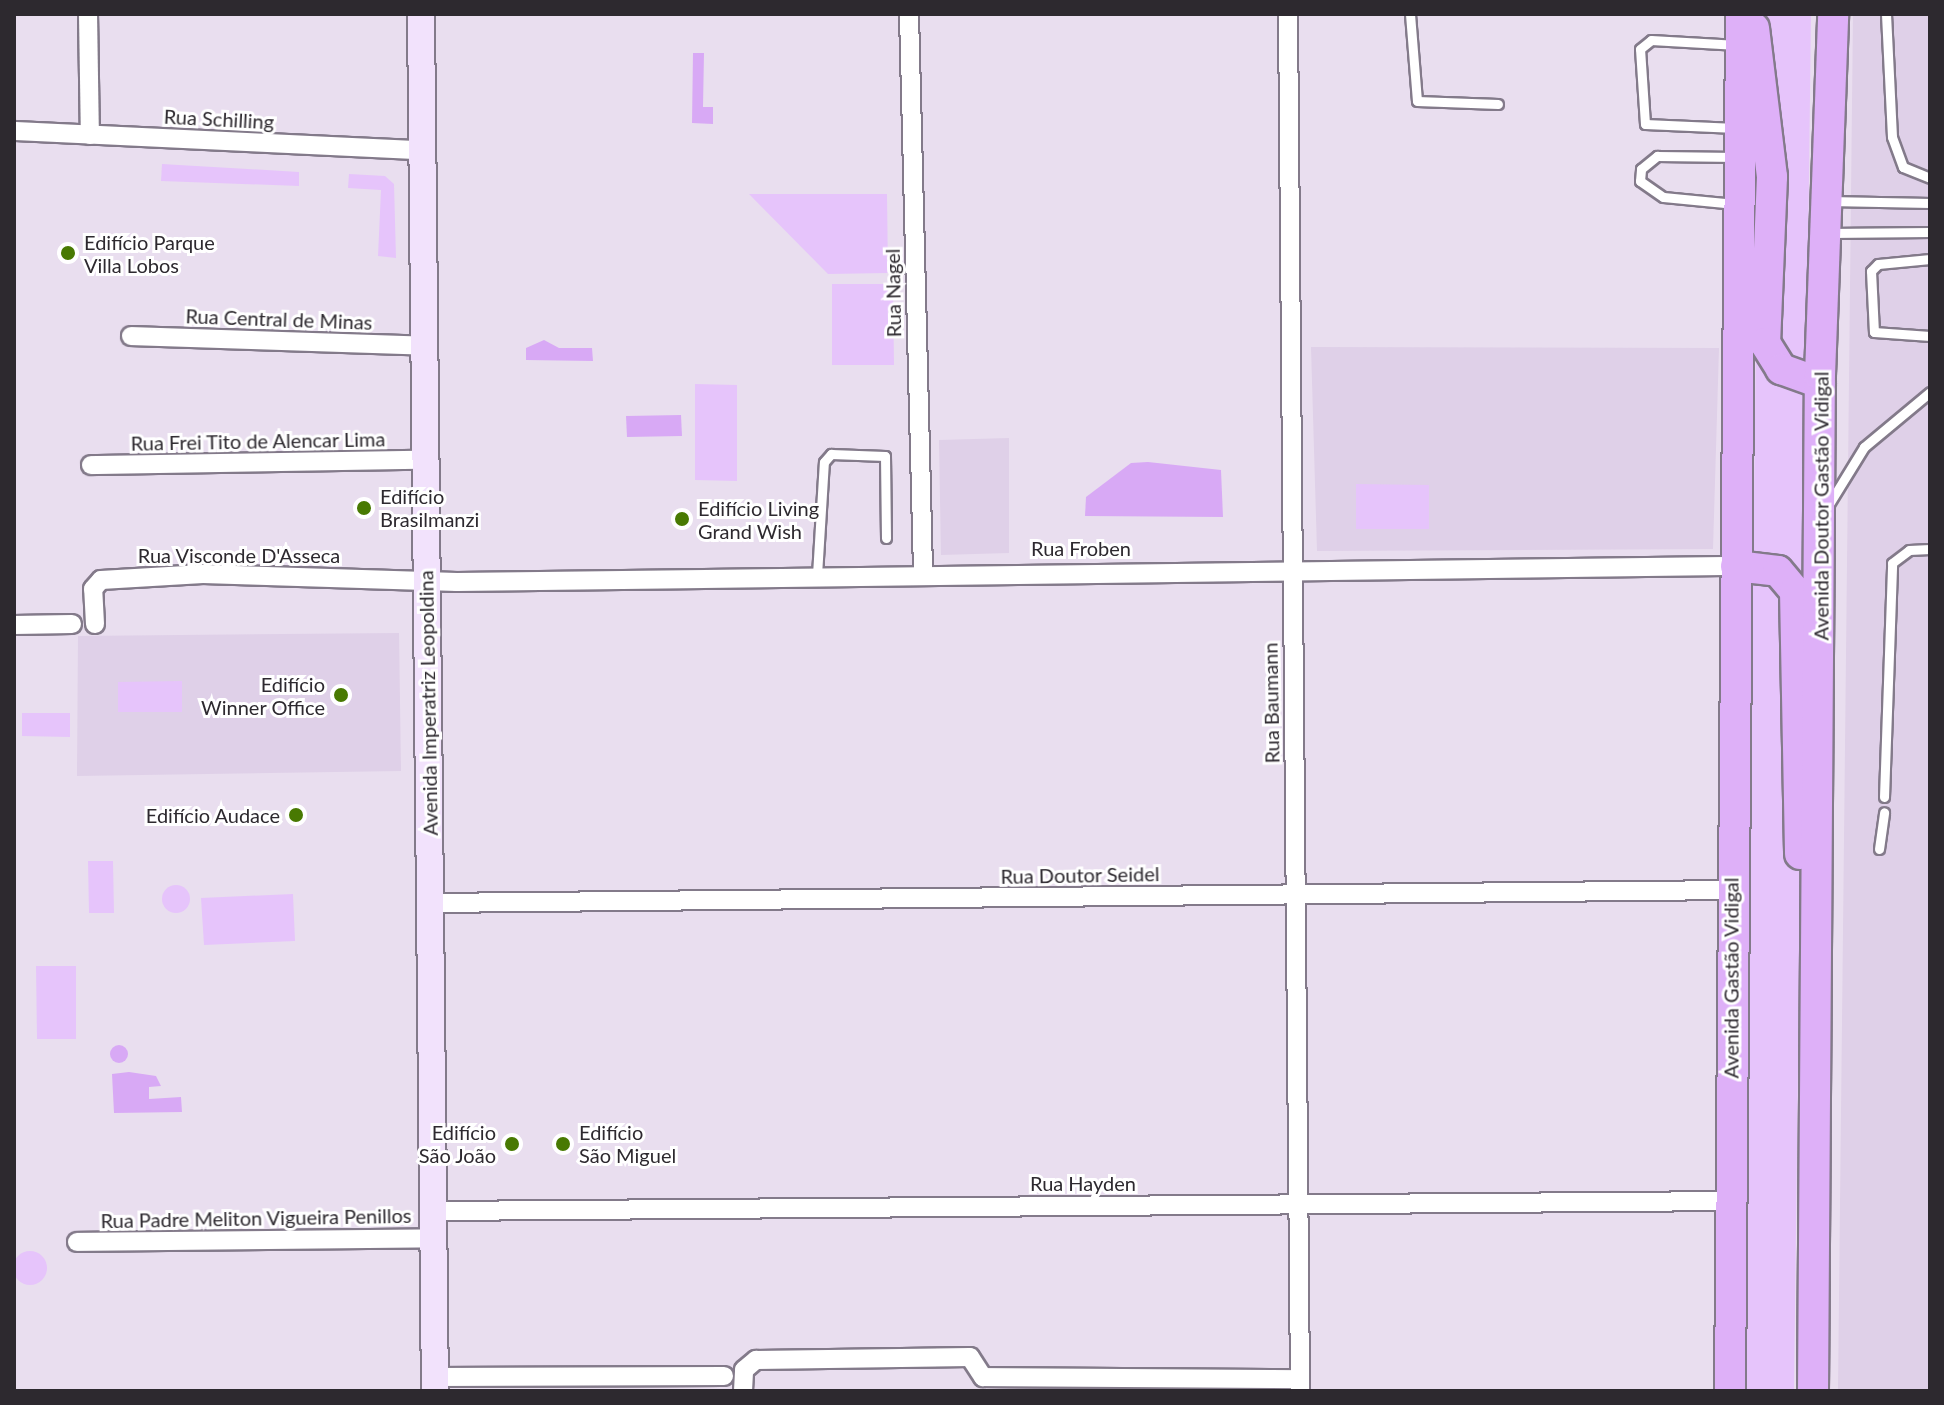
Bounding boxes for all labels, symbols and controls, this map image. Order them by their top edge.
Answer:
street label: Rua Schilling [163,104,275,134]
place label: Edifício Parque Villa Lobos [84,230,215,277]
marker: Edifício Parque Villa Lobos [59,244,77,262]
street label: Rua Nagel [880,248,906,338]
street label: Rua Central de Minas [185,304,373,334]
street label: Avenida Doutor Gastão Vidigal [1809,371,1833,641]
street label: Rua Frei Tito de Alencar Lima [130,427,386,455]
place label: Edifício Brasilmanzi [380,484,479,531]
place label: Edifício Living Grand Wish [698,496,819,543]
marker: Edifício Brasilmanzi [355,499,373,517]
marker: Edifício Living Grand Wish [673,510,691,528]
street label: Rua Froben [1031,536,1131,560]
street label: Rua Visconde D'Asseca [137,543,341,567]
street label: Avenida Imperatriz Leopoldina [414,570,442,836]
street label: Rua Baumann [1258,642,1284,764]
place label: Edifício Winner Office [201,672,325,719]
marker: Edifício Winner Office [332,686,350,704]
place label: Edifício Audace [145,803,280,827]
marker: Edifício Audace [287,806,305,824]
street label: Rua Doutor Seidel [1000,862,1160,888]
street label: Avenida Gastão Vidigal [1719,877,1743,1079]
place label: Edifício São João [418,1120,496,1167]
place label: Edifício São Miguel [579,1120,676,1167]
marker: Edifício São João [503,1135,521,1153]
marker: Edifício São Miguel [554,1135,572,1153]
street label: Rua Hayden [1030,1171,1136,1195]
street label: Rua Padre Meliton Vigueira Penillos [100,1203,412,1233]

